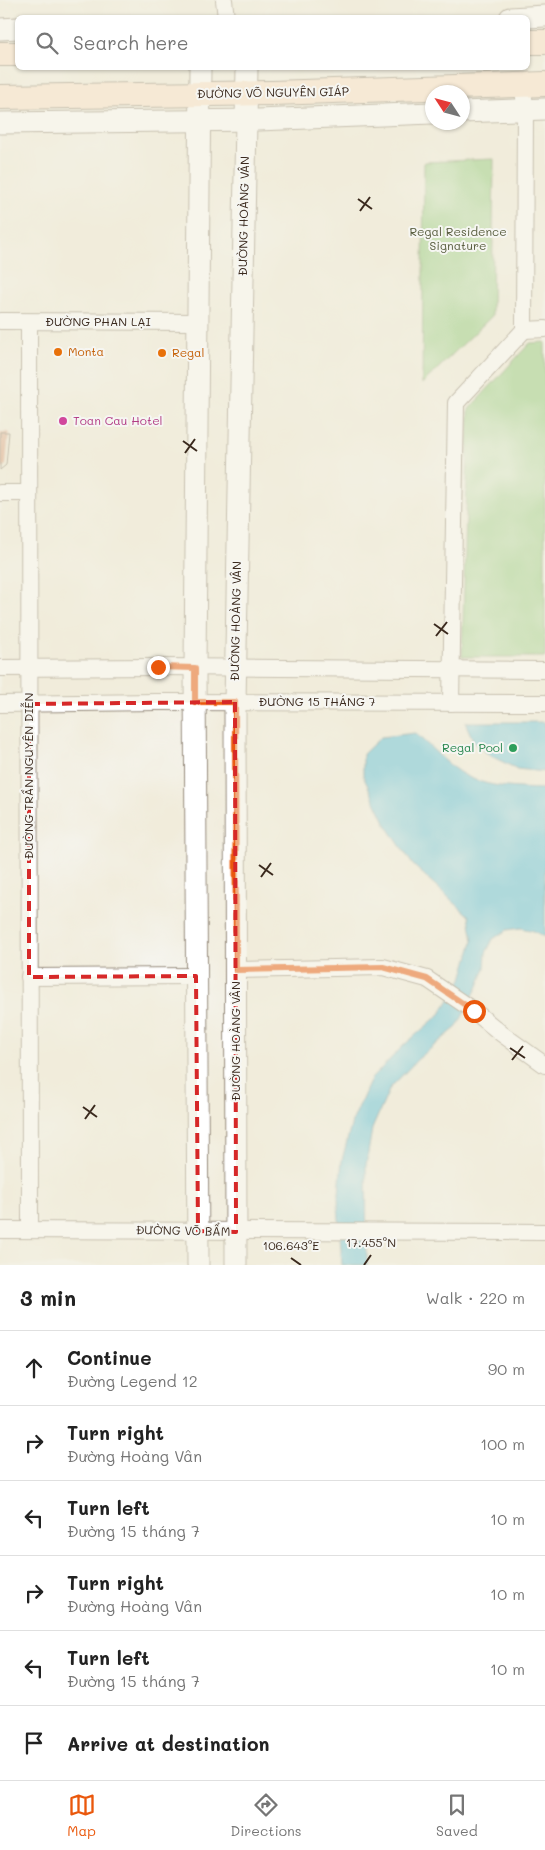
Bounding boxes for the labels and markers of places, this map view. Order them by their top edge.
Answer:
place label: Monta [68,343,104,359]
place label: Regal [172,344,205,360]
marker: Monta [52,346,64,358]
marker: Regal [156,347,168,359]
place label: Toan Cau Hotel [73,412,163,428]
marker: Toan Cau Hotel [57,415,69,427]
place label: Regal Pool [442,739,503,755]
marker: Regal Pool [507,742,519,754]

